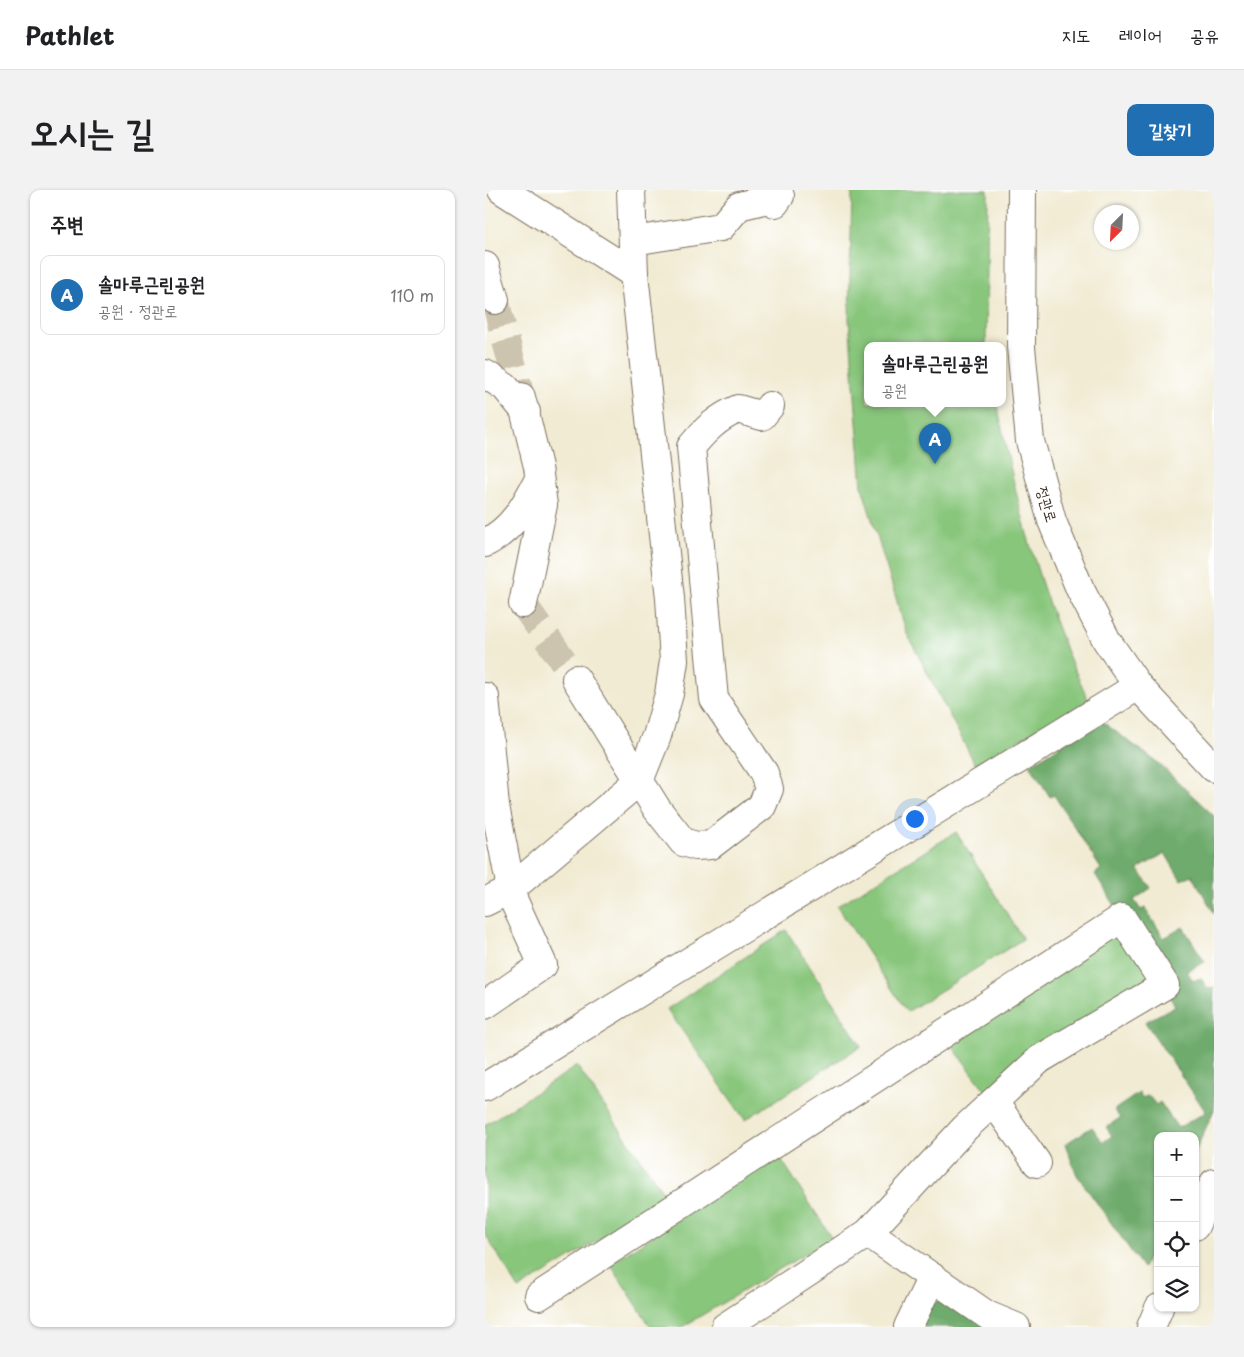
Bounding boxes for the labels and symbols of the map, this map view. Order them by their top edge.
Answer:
north arrow [1094,205,1139,250]
pin: A [919,423,951,464]
street label: 정관로 [1032,483,1064,525]
your location [902,806,928,832]

